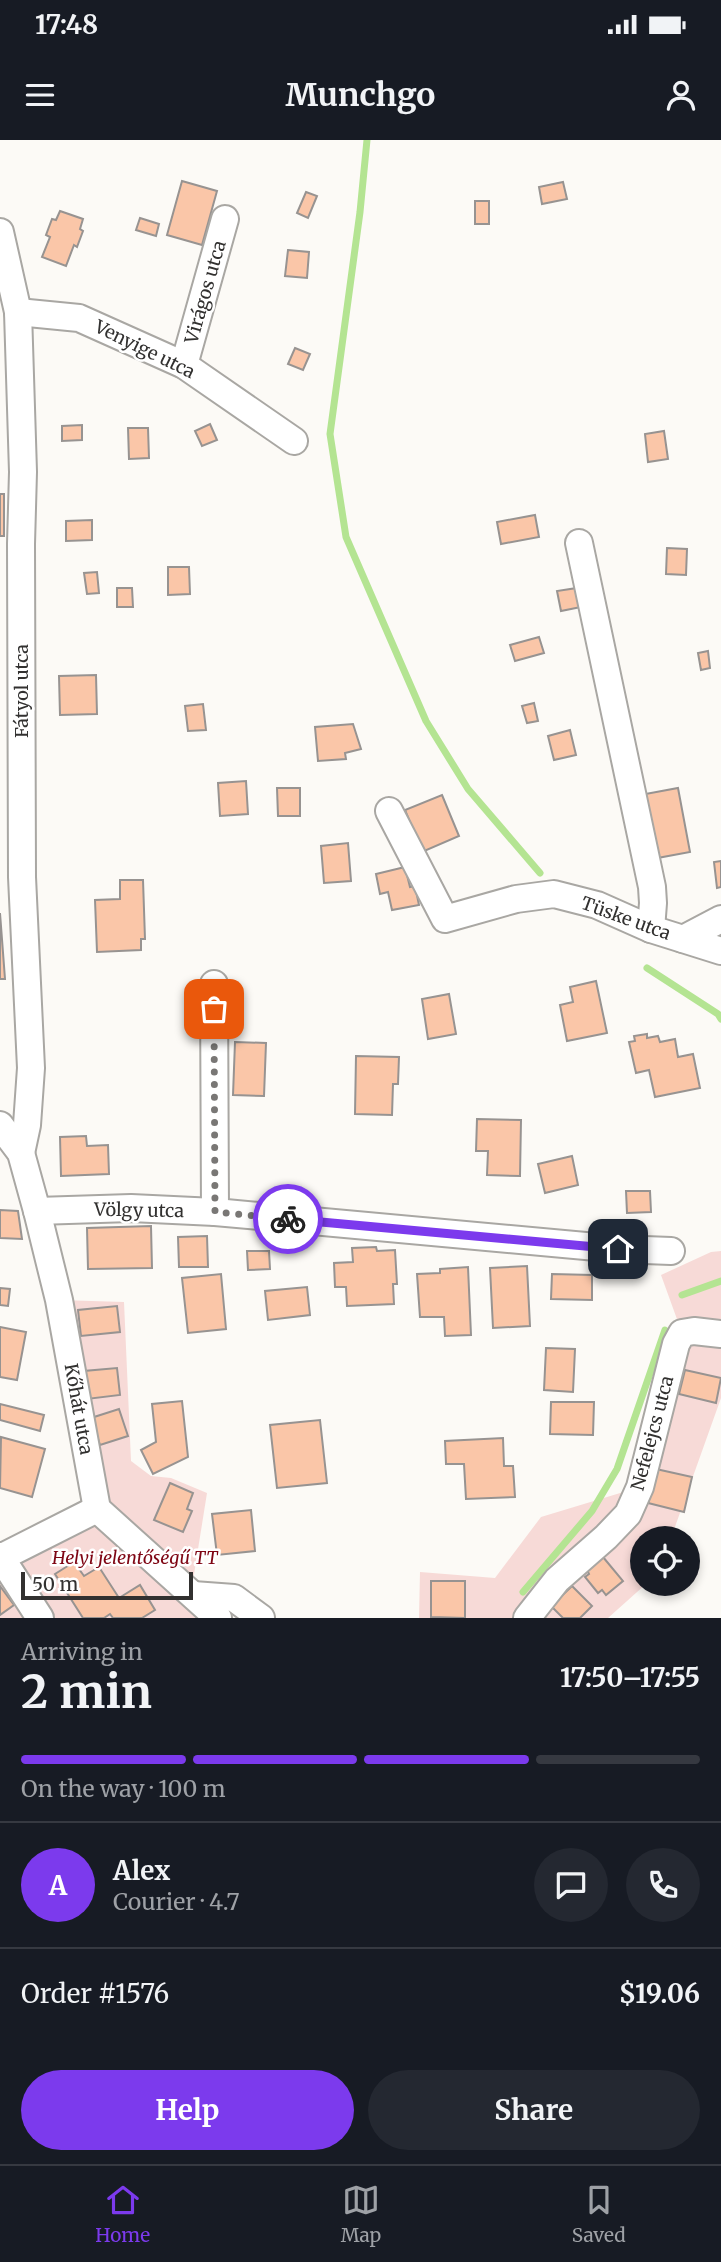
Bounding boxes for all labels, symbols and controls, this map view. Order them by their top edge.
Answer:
text: 17:48 [35,8,98,41]
text: Munchgo [286,75,435,115]
icon: menu [21,76,59,114]
icon: person [662,76,700,114]
street label: Virágos utca [179,238,231,347]
street label: Venyige utca [90,314,199,383]
street label: Fátyol utca [10,644,33,738]
street label: Tüske utca [578,891,674,945]
pin [184,979,244,1039]
icon: bag [195,990,233,1028]
courier [253,1184,323,1254]
street label: Völgy utca [93,1198,185,1222]
icon: bike [269,1200,307,1238]
pin [588,1219,648,1279]
icon: home [599,1230,637,1268]
street label: Kőhát utca [60,1362,98,1457]
street label: Nefelejcs utca [626,1373,678,1493]
map controls [630,1526,700,1596]
button: locate [630,1526,700,1596]
park label: Helyi jelentőségű TT [51,1546,219,1569]
scale bar [21,1569,192,1601]
text: 50 m [32,1572,78,1596]
text: Arriving in [21,1637,143,1666]
text: 17:50–17:55 [560,1661,700,1694]
text: 2 min [21,1663,152,1721]
text: On the way · 100 m [21,1774,226,1803]
button: chat [534,1848,608,1922]
button: phone [626,1848,700,1922]
text: Alex [113,1854,170,1887]
text: A [49,1869,67,1902]
text: Courier · 4.7 [113,1887,240,1916]
text: Order #1576 [21,1977,169,2010]
text: $19.06 [619,1977,700,2010]
button: Help [21,2070,354,2150]
button: Share [368,2070,700,2150]
tab: Home [95,2181,150,2247]
tab: Map [341,2181,381,2247]
tab: Saved [572,2181,626,2247]

